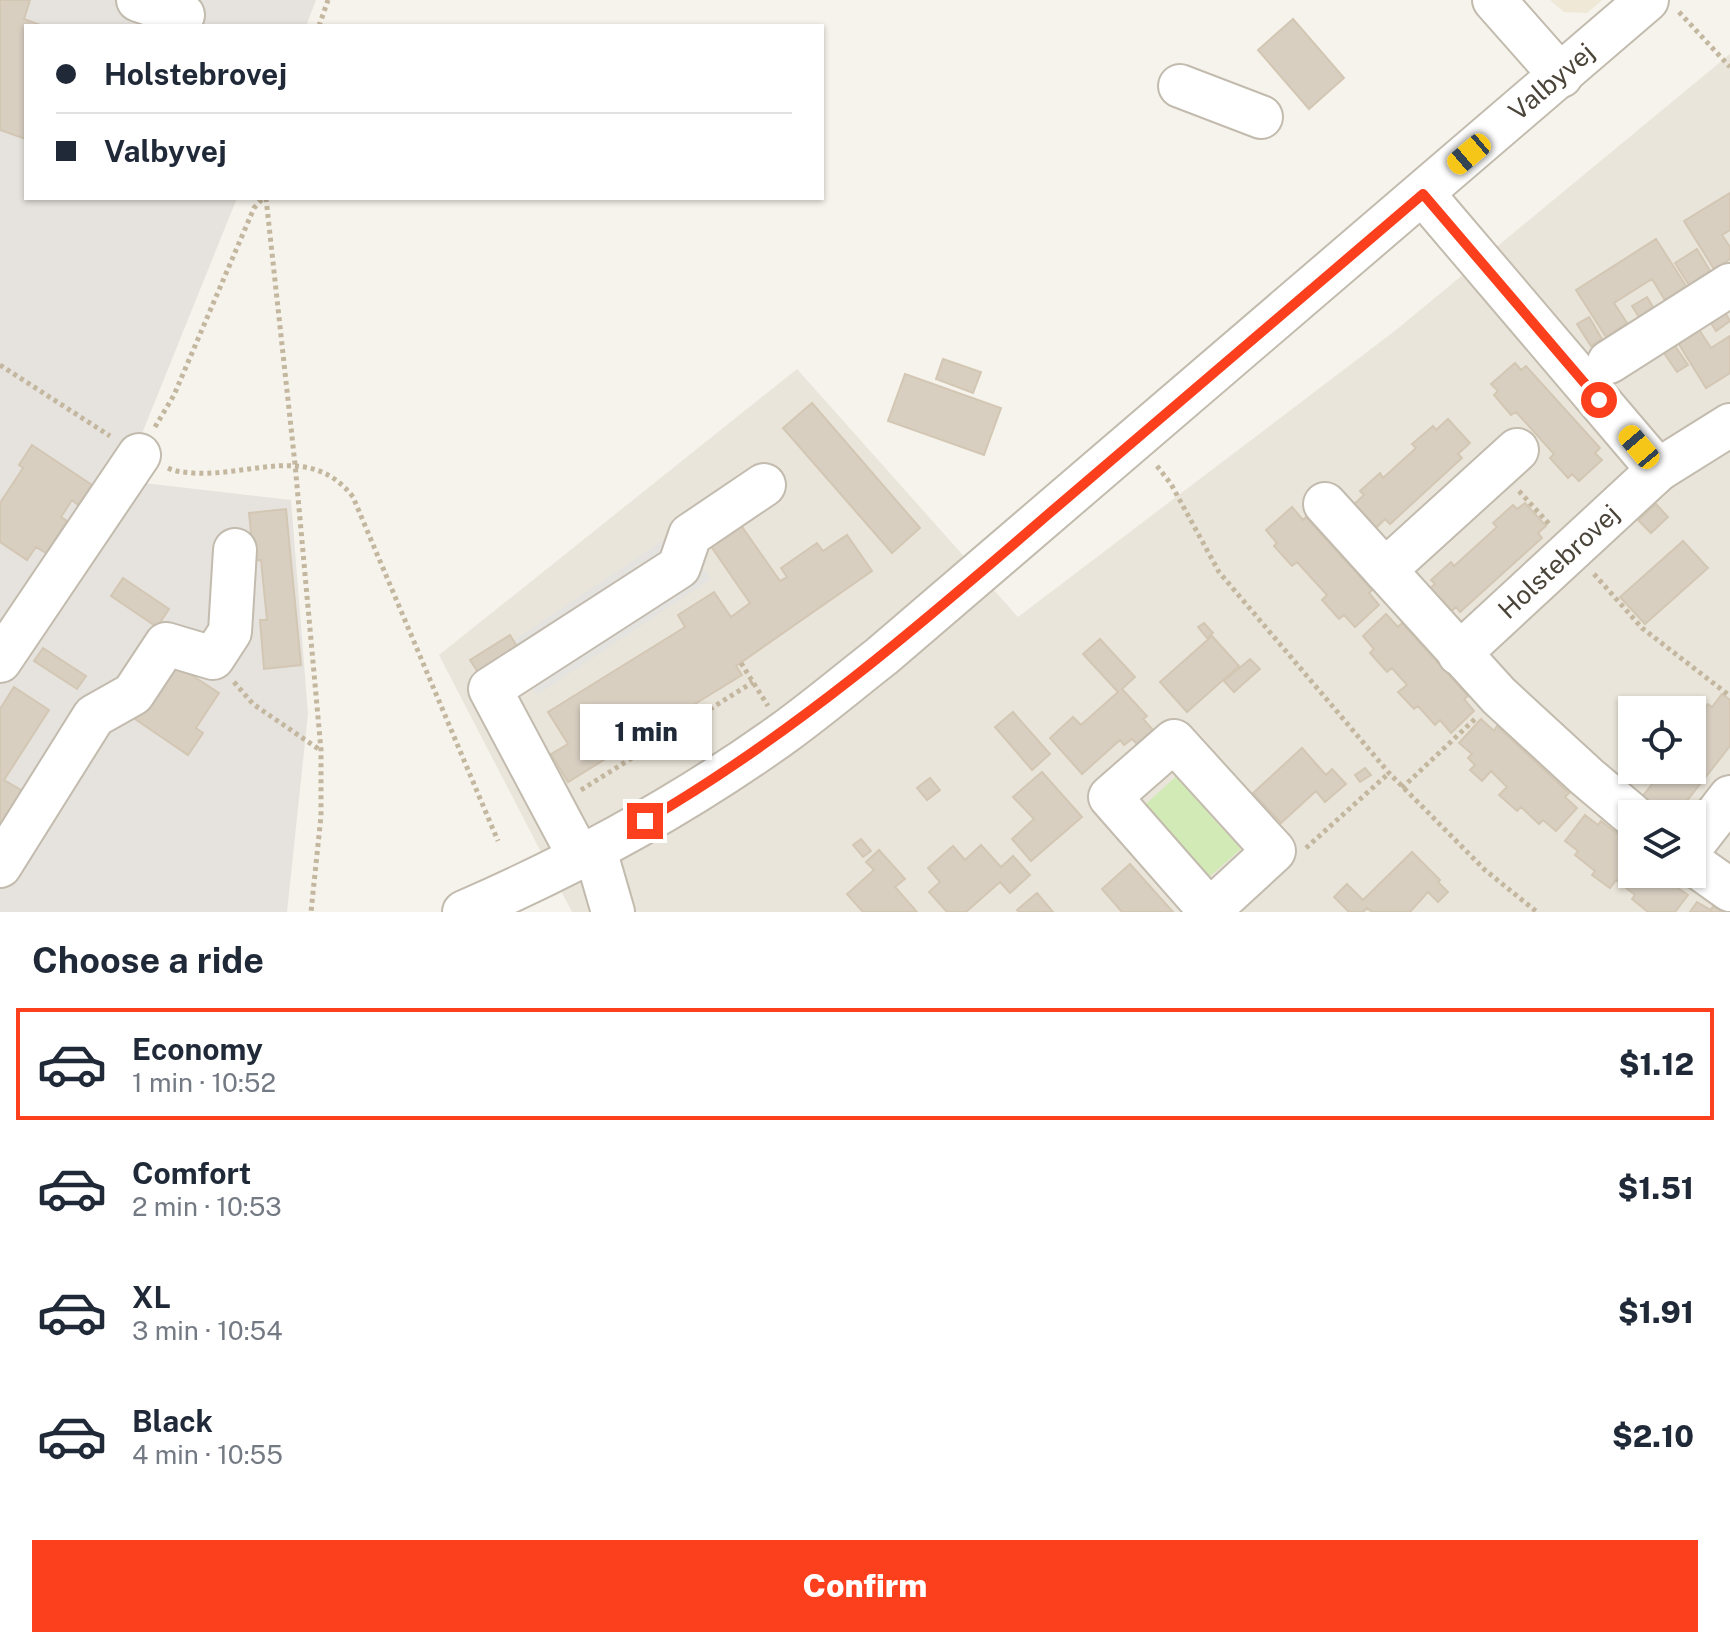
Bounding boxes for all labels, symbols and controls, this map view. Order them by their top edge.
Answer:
street label: Valbyvej [1502,36,1600,127]
text: Holstebrovej [104,56,287,92]
car [1443,129,1495,179]
text: Valbyvej [104,133,227,169]
route start [1581,382,1617,418]
car [1614,421,1664,473]
street label: Holstebrovej [1492,498,1625,625]
map controls [1618,696,1706,888]
button: locate [1618,696,1706,784]
callout: 1 min [579,705,711,761]
text: 1 min [614,716,678,747]
button: layers [1618,800,1706,888]
route end [627,803,663,839]
text: Choose a ride [32,939,264,981]
icon: car [36,1028,108,1100]
text: Economy [132,1031,263,1067]
text: $1.12 [1619,1046,1694,1082]
text: 1 min · 10:52 [132,1067,276,1098]
icon: car [36,1152,108,1224]
text: Comfort [132,1155,251,1191]
text: $1.51 [1618,1170,1694,1206]
text: 2 min · 10:53 [132,1191,282,1222]
icon: car [36,1276,108,1348]
text: XL [132,1279,171,1315]
text: $1.91 [1618,1294,1694,1330]
text: 3 min · 10:54 [132,1315,283,1346]
icon: car [36,1400,108,1472]
text: Black [132,1403,213,1439]
text: $2.10 [1612,1418,1694,1454]
text: 4 min · 10:55 [132,1439,283,1470]
button: Confirm [32,1540,1698,1632]

